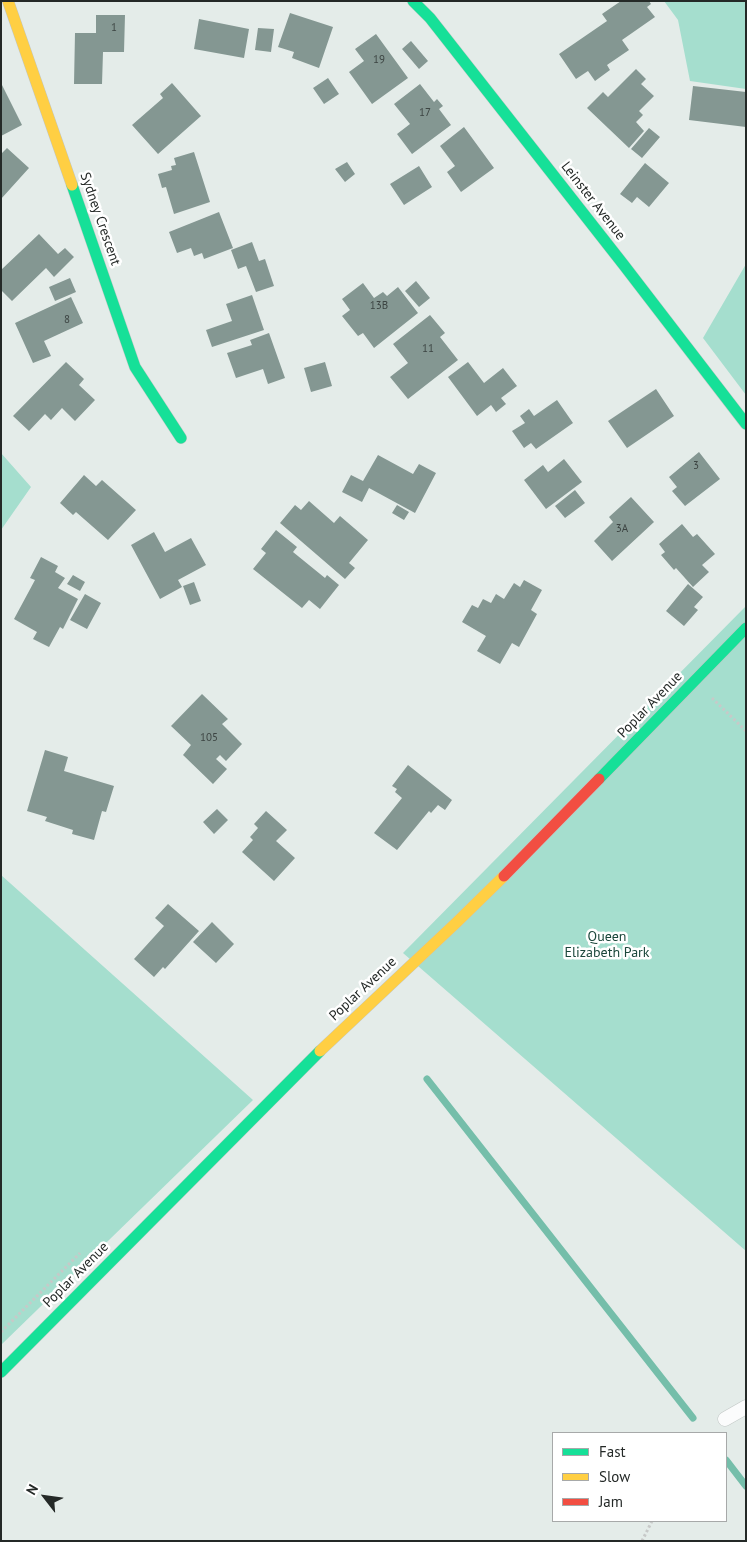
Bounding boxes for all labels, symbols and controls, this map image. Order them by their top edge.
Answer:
house number: 1 [111,21,117,35]
house number: 19 [373,53,385,67]
house number: 17 [419,106,431,120]
street label: Leinster Avenue [557,158,629,244]
street label: Sydney Crescent [76,170,124,268]
house number: 13B [370,299,388,313]
house number: 8 [64,313,70,327]
house number: 11 [422,342,434,356]
house number: 3 [693,459,699,473]
house number: 3A [616,522,628,536]
street label: Poplar Avenue [614,668,686,742]
house number: 105 [200,731,218,745]
park label: Queen Elizabeth Park [564,929,650,962]
street label: Poplar Avenue [326,954,400,1024]
street label: Poplar Avenue [40,1239,112,1311]
legend [552,1432,727,1522]
text: Fast [599,1442,626,1461]
text: Slow [599,1467,630,1486]
north arrow [20,1472,70,1522]
text: N [22,1481,42,1498]
text: Jam [599,1492,623,1511]

